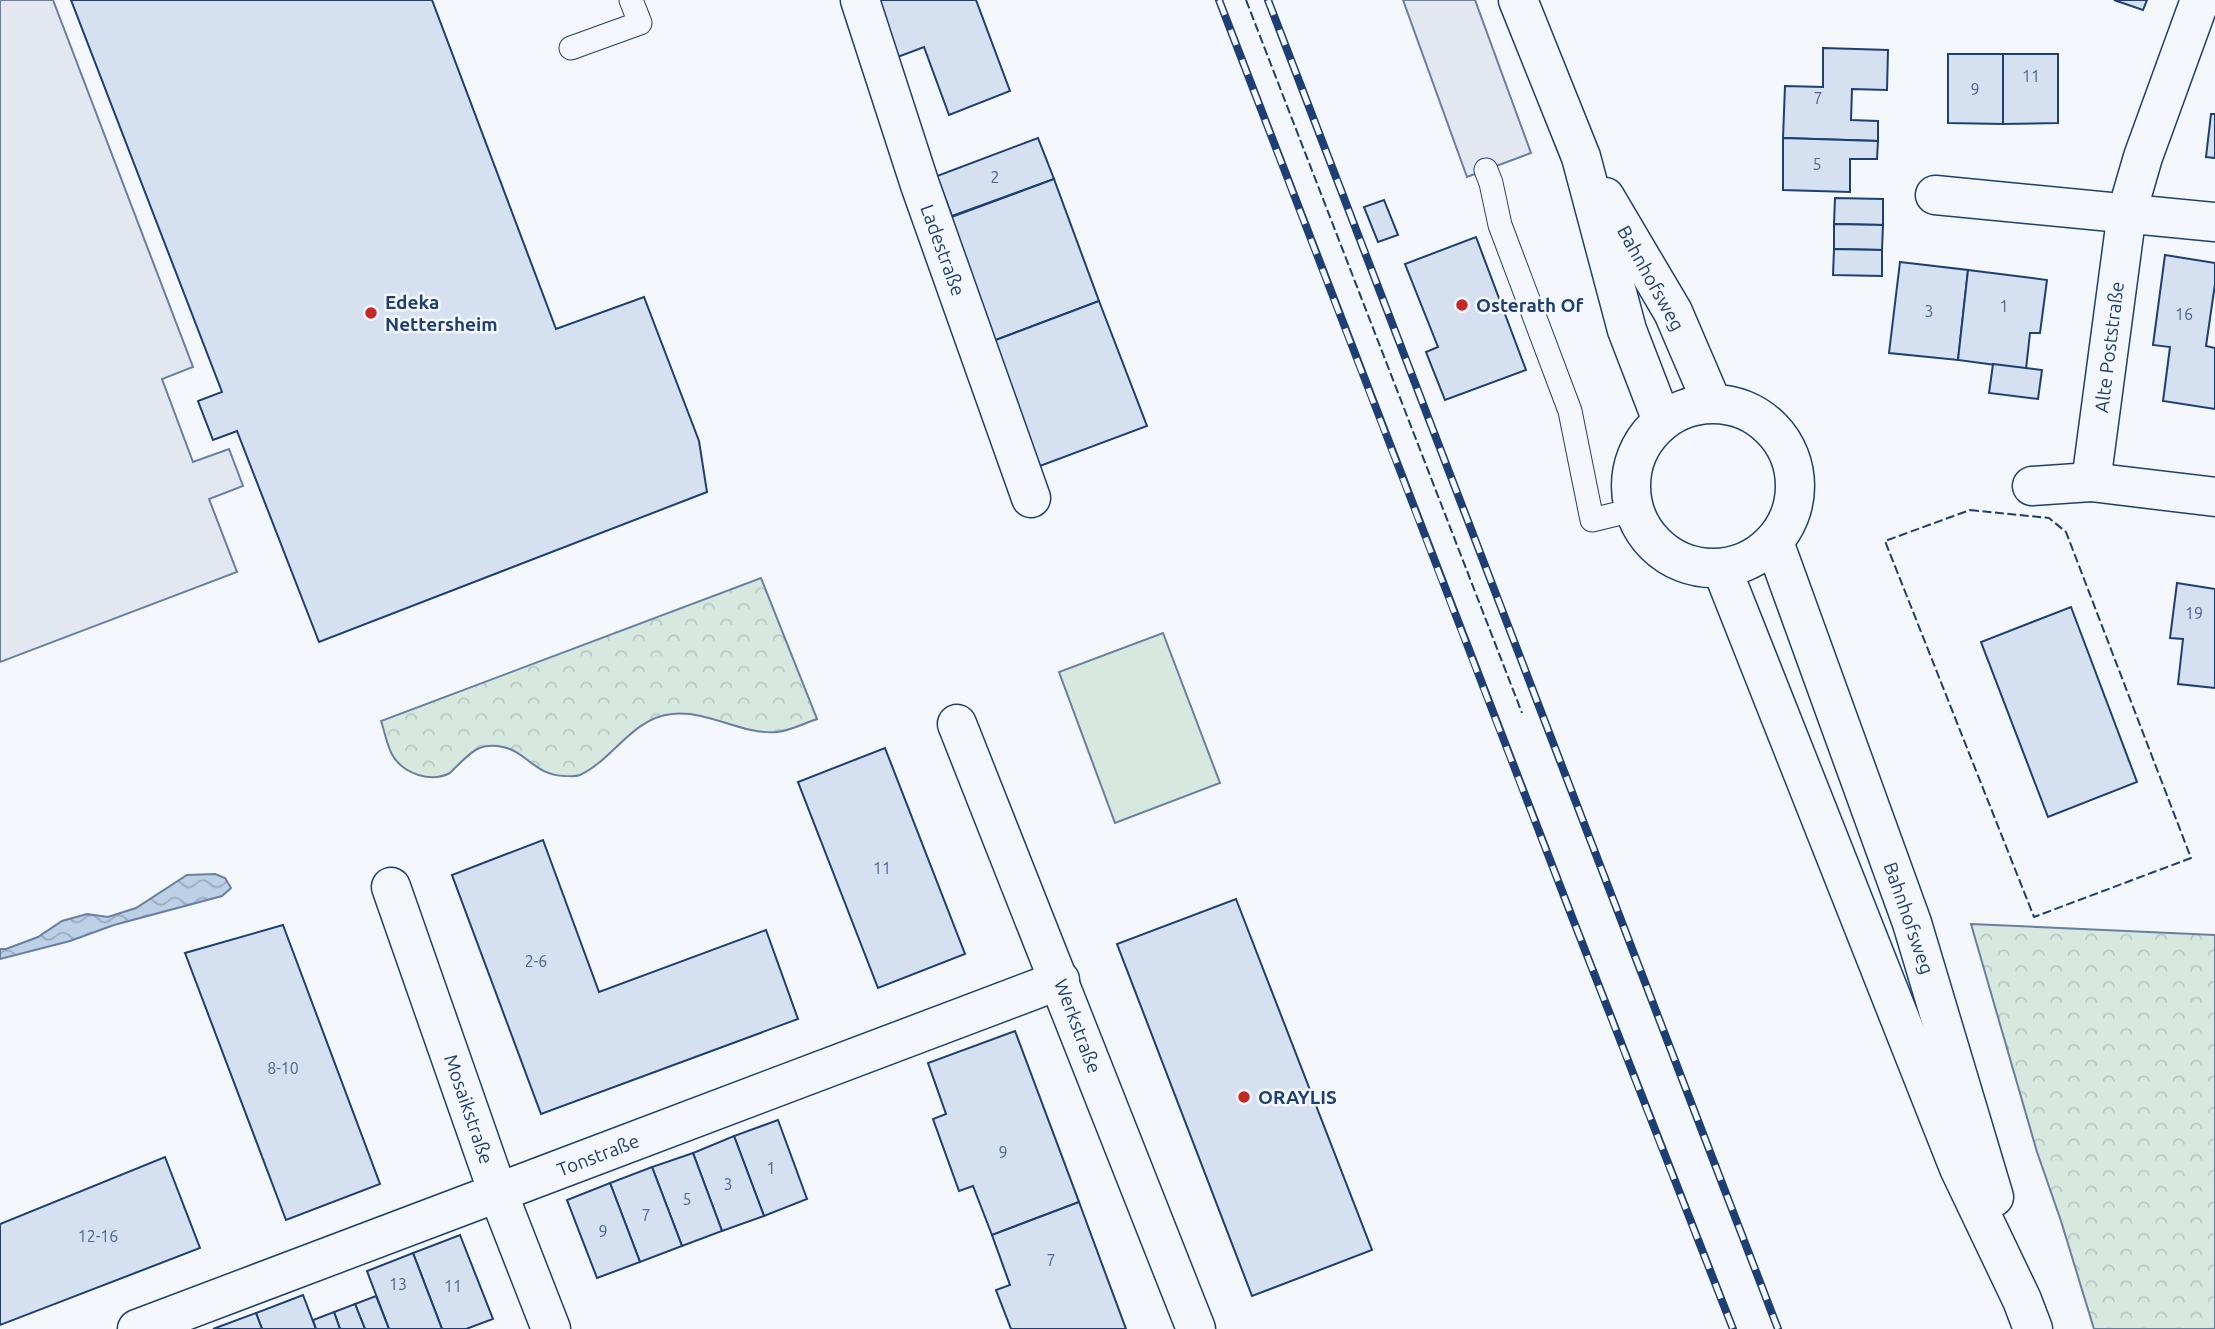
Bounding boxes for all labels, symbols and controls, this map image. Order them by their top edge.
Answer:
house number: 11 [2022,67,2040,85]
house number: 9 [1970,80,1980,98]
house number: 7 [1813,89,1823,107]
house number: 5 [1812,155,1822,173]
house number: 2 [990,168,1000,186]
street label: Ladestraße [916,201,970,299]
street label: Bahnhofsweg [1613,221,1689,335]
street label: Alte Poststraße [2090,280,2128,414]
place label: Edeka Nettersheim [385,291,498,335]
place label: Osterath Of [1476,294,1583,316]
marker: Osterath Of [1454,297,1470,313]
house number: 1 [1999,297,2009,315]
house number: 3 [1924,302,1934,320]
marker: Edeka Nettersheim [363,305,379,321]
house number: 16 [2175,305,2193,323]
house number: 19 [2185,604,2203,622]
house number: 11 [873,859,891,877]
street label: Bahnhofsweg [1880,859,1938,977]
house number: 2-6 [525,952,547,970]
street label: Werkstraße [1050,976,1106,1076]
street label: Mosaikstraße [440,1051,498,1167]
house number: 8-10 [267,1059,299,1077]
place label: ORAYLIS [1258,1086,1337,1108]
marker: ORAYLIS [1236,1089,1252,1105]
street label: Tonstraße [554,1129,642,1181]
house number: 9 [998,1143,1008,1161]
house number: 1 [766,1159,776,1177]
house number: 3 [723,1175,733,1193]
house number: 5 [682,1190,692,1208]
house number: 7 [641,1206,651,1224]
house number: 9 [598,1222,608,1240]
house number: 12-16 [78,1227,118,1245]
house number: 7 [1046,1251,1056,1269]
house number: 13 [389,1275,407,1293]
house number: 11 [444,1277,462,1295]

